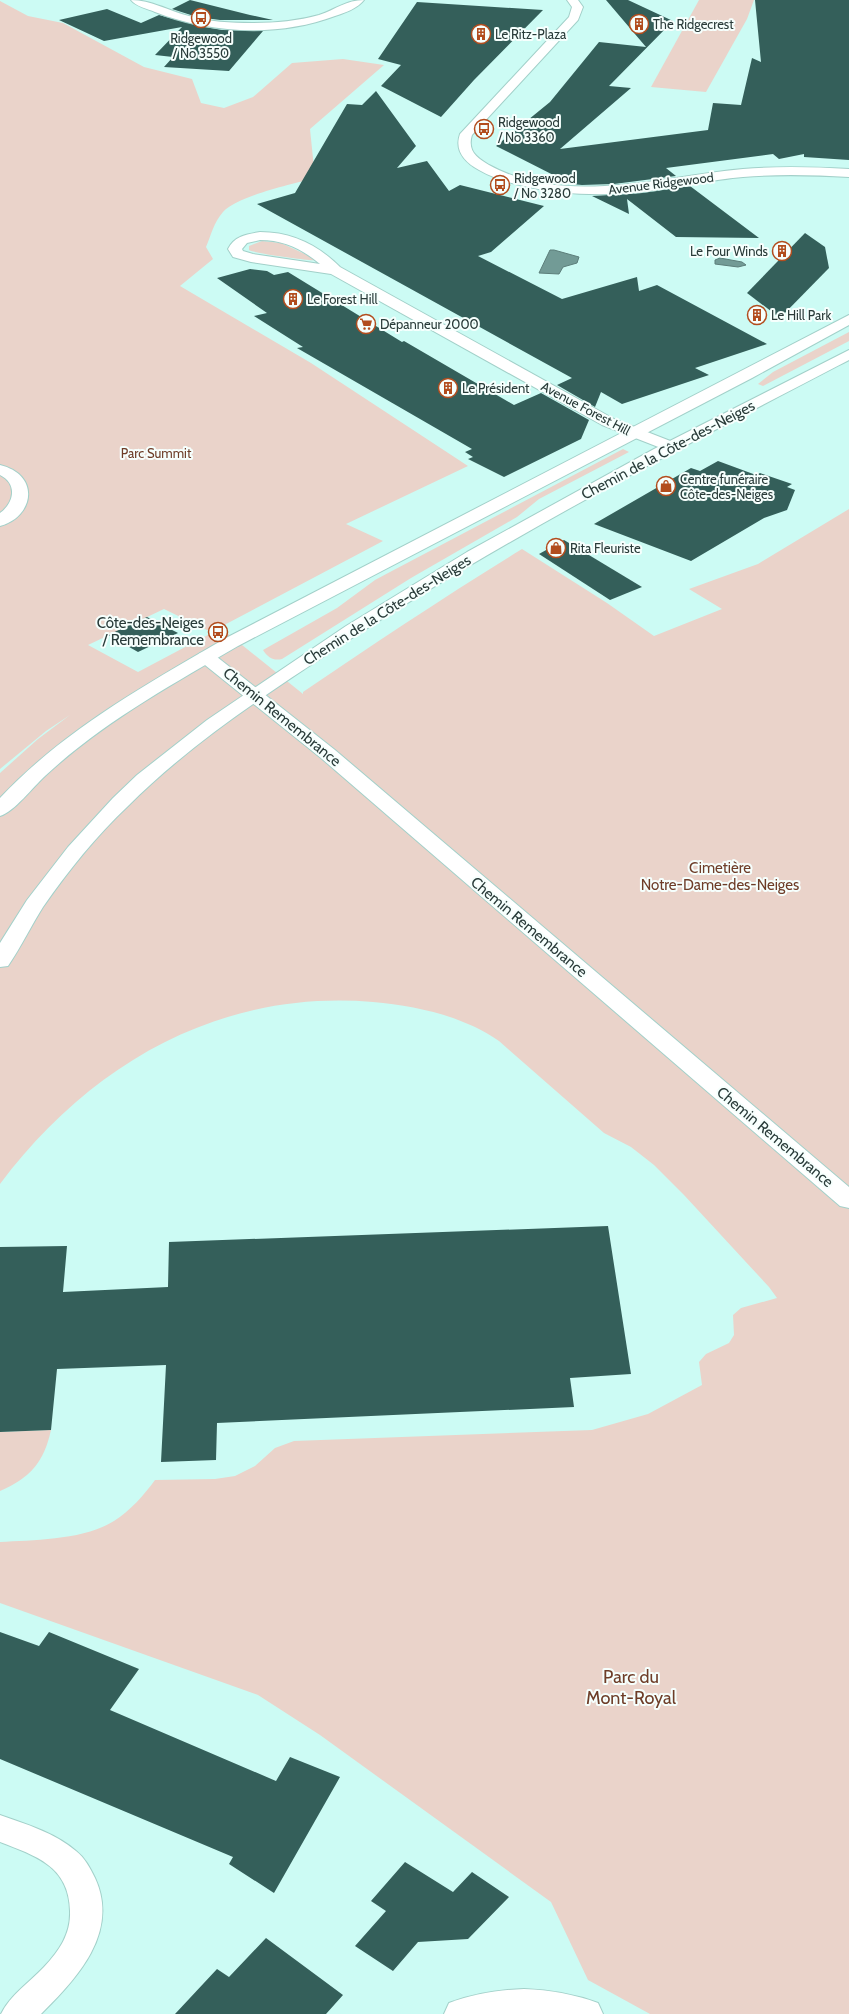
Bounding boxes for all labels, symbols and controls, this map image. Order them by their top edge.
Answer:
bus stop icon: Ridgewood / No 3550 [190,7,212,29]
building icon: The Ridgecrest [628,13,650,35]
place label: The Ridgecrest [653,16,734,32]
building icon: Le Ritz-Plaza [470,23,492,45]
place label: Le Ritz-Plaza [495,26,567,42]
place label: Ridgewood / No 3550 [170,30,232,61]
place label: Ridgewood / No 3360 [497,114,560,145]
bus stop icon: Ridgewood / No 3360 [473,118,495,140]
street label: Avenue Ridgewood [607,169,715,197]
place label: Ridgewood / No 3280 [513,170,576,201]
bus stop icon: Ridgewood / No 3280 [489,174,511,196]
building icon: Le Four Winds [771,240,793,262]
place label: Le Four Winds [690,243,769,259]
building icon: Le Forest Hill [282,288,304,310]
place label: Le Forest Hill [307,291,378,307]
building icon: Le Hill Park [746,304,768,326]
place label: Le Hill Park [771,307,831,323]
supermarket icon: Dépanneur 2000 [355,313,377,335]
place label: Dépanneur 2000 [380,316,479,332]
building icon: Le Président [437,377,459,399]
street label: Avenue Forest Hill [539,378,633,438]
place label: Le Président [462,380,530,396]
street label: Chemin de la Côte-des-Neiges [578,397,758,503]
park label: Parc Summit [121,445,192,461]
place label: Centre funéraire Côte-des-Neiges [680,471,774,502]
shop icon: Centre funéraire Côte-des-Neiges [655,475,677,497]
shop icon: Rita Fleuriste [545,537,567,559]
place label: Rita Fleuriste [570,540,641,556]
street label: Chemin de la Côte-des-Neiges [300,551,474,669]
place label: Côte-des-Neiges / Remembrance [97,614,204,649]
bus stop icon: Côte-des-Neiges / Remembrance [207,621,229,643]
street label: Chemin Remembrance [219,664,345,770]
park label: Cimetière Notre-Dame-des-Neiges [641,859,799,894]
street label: Chemin Remembrance [467,873,591,981]
street label: Chemin Remembrance [713,1083,837,1191]
park label: Parc du Mont-Royal [586,1666,677,1709]

